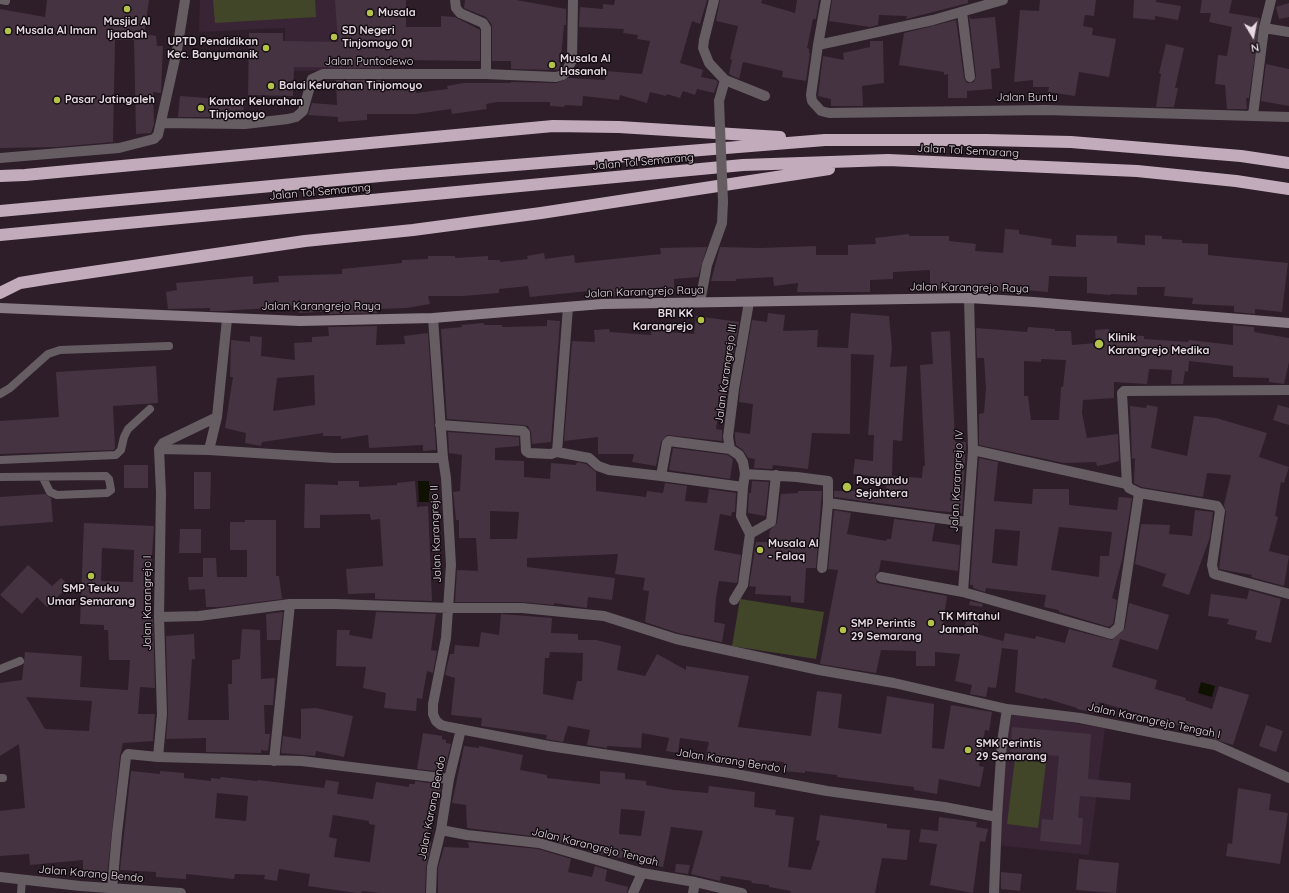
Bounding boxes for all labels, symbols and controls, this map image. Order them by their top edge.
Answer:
marker: Masjid Al Ijaabah [122,4,132,14]
place label: Musala [378,6,416,20]
marker: Musala [365,8,375,18]
place label: Masjid Al Ijaabah [104,15,150,41]
north arrow [1233,16,1273,56]
place label: Musala Al Iman [16,24,96,38]
place label: SD Negeri Tinjomoyo 01 [342,24,412,50]
marker: Musala Al Iman [3,26,13,36]
marker: SD Negeri Tinjomoyo 01 [329,32,339,42]
place label: UPTD Pendidikan Kec. Banyumanik [167,35,258,61]
text: N [1250,40,1260,55]
marker: UPTD Pendidikan Kec. Banyumanik [261,43,271,53]
place label: Musala Al Hasanah [560,52,611,78]
street label: Jalan Puntodewo [325,55,413,69]
marker: Musala Al Hasanah [547,60,557,70]
place label: Balai Kelurahan Tinjomoyo [279,79,422,93]
marker: Balai Kelurahan Tinjomoyo [266,81,276,91]
street label: Jalan Buntu [996,91,1058,105]
place label: Pasar Jatingaleh [65,93,155,107]
marker: Pasar Jatingaleh [52,95,62,105]
place label: Kantor Kelurahan Tinjomoyo [209,95,303,121]
marker: Kantor Kelurahan Tinjomoyo [196,103,206,113]
street label: Jalan Tol Semarang [917,142,1019,160]
street label: Jalan Tol Semarang [592,151,694,173]
street label: Jalan Tol Semarang [269,181,371,203]
street label: Jalan Karangrejo Raya [909,280,1029,296]
street label: Jalan Karangrejo Raya [584,283,704,301]
street label: Jalan Karangrejo Raya [261,300,381,314]
place label: BRI KK Karangrejo [633,307,693,333]
marker: BRI KK Karangrejo [696,315,706,325]
street label: Jalan Karangrejo III [712,323,740,425]
place label: Klinik Karangrejo Medika [1108,331,1209,357]
marker: Klinik Karangrejo Medika [1093,338,1105,350]
street label: Jalan Karangrejo IV [948,429,966,533]
place label: Posyandu Sejahtera [856,474,908,500]
marker: Posyandu Sejahtera [841,481,853,493]
street label: Jalan Karangrejo II [428,485,444,583]
place label: Musala Al - Falaq [768,537,819,563]
marker: Musala Al - Falaq [755,545,765,555]
street label: Jalan Karangrejo I [141,555,155,651]
marker: SMP Teuku Umar Semarang [86,571,96,581]
place label: SMP Teuku Umar Semarang [47,582,135,608]
place label: TK Miftahul Jannah [939,610,1000,636]
place label: SMP Perintis 29 Semarang [851,617,922,643]
marker: TK Miftahul Jannah [926,618,936,628]
marker: SMP Perintis 29 Semarang [838,625,848,635]
street label: Jalan Karangrejo Tengah I [1086,700,1222,742]
place label: SMK Perintis 29 Semarang [976,737,1047,763]
marker: SMK Perintis 29 Semarang [963,745,973,755]
street label: Jalan Karang Bendo I [675,746,787,776]
street label: Jalan Karang Bendo [415,755,449,861]
street label: Jalan Karangrejo Tengah [530,825,660,869]
street label: Jalan Karang Bendo [38,863,144,885]

